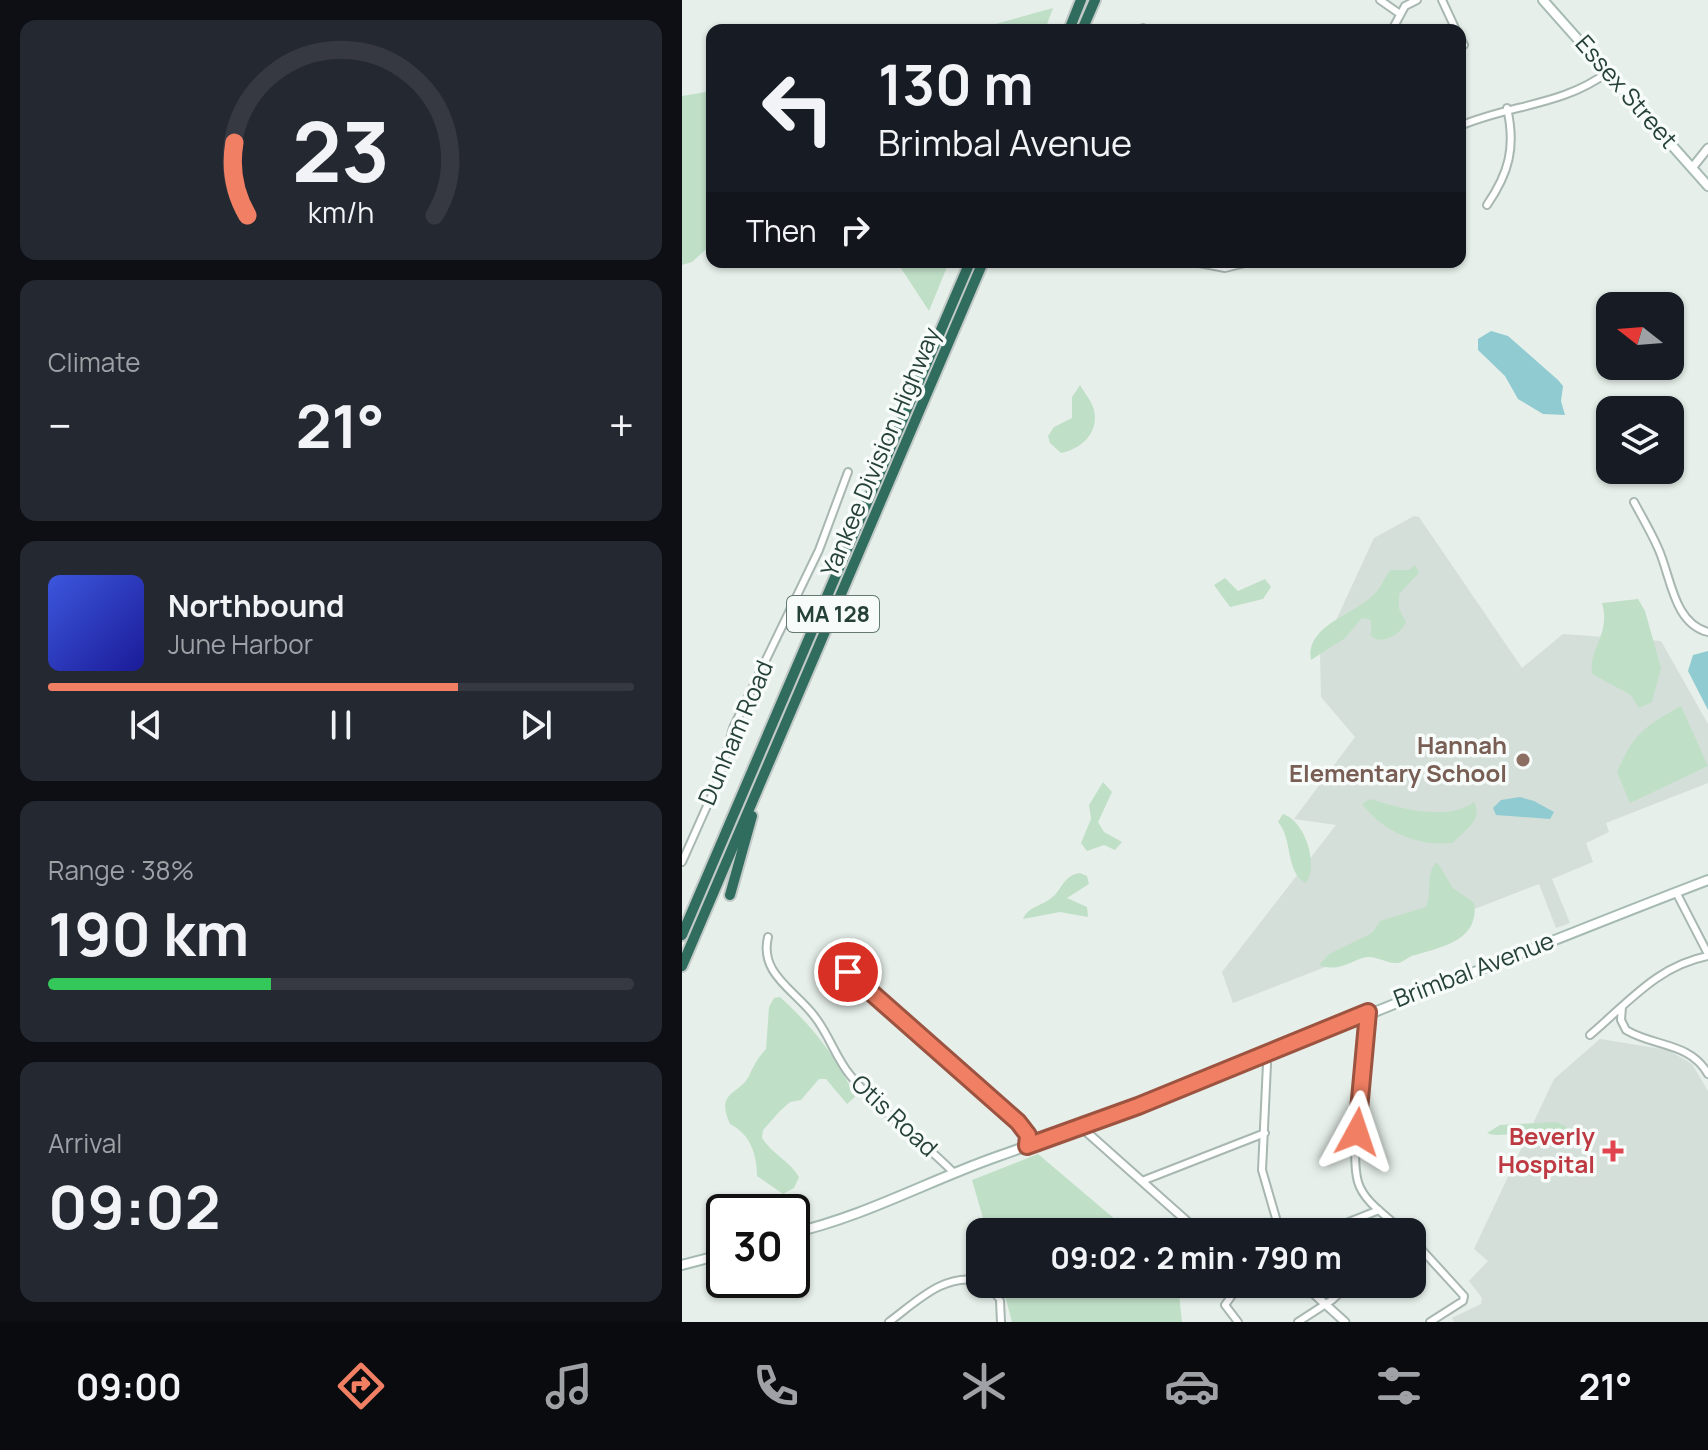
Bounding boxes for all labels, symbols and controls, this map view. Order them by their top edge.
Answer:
street label: Essex Street [1569,27,1686,155]
text: 130 m [878,45,1034,122]
icon: left [746,56,850,160]
text: 23 [292,93,390,207]
text: Brimbal Avenue [878,118,1132,167]
text: km/h [308,193,374,232]
icon: right [833,208,877,252]
text: Then [746,210,817,251]
north arrow [1596,292,1684,380]
map controls [1596,292,1684,484]
street label: Yankee Division Highway [812,321,947,581]
text: Climate [48,344,140,380]
text: 21° [296,384,385,466]
text: − [48,395,72,455]
text: + [609,395,634,455]
button: layers [1596,396,1684,484]
text: Northbound [168,585,345,626]
road number: MA 128 [787,596,879,632]
text: June Harbor [168,626,313,662]
street label: Dunham Road [689,655,780,810]
icon: previous [124,703,168,747]
icon: pause [319,703,363,747]
icon: next [514,703,558,747]
place label: Hannah Elementary School [1289,728,1507,789]
marker: Hannah Elementary School [1514,751,1532,769]
text: Range · 38% [48,852,194,888]
text: 190 km [48,892,249,974]
street label: Brimbal Avenue [1388,923,1558,1014]
pin [814,938,882,1006]
icon: arrive [826,950,870,994]
street label: Otis Road [845,1066,945,1163]
position arrow [1315,1090,1399,1174]
place label: Beverly Hospital [1498,1119,1596,1180]
text: Arrival [48,1125,122,1161]
marker: Beverly Hospital [1602,1140,1624,1162]
text: 09:02 [48,1165,221,1247]
speed limit sign: 30 [706,1194,810,1298]
text: 09:02 · 2 min · 790 m [1050,1237,1342,1278]
icon: directions [333,1358,389,1414]
icon: music [541,1358,597,1414]
icon: phone [748,1358,804,1414]
icon: climate [956,1358,1012,1414]
icon: car [1164,1358,1220,1414]
icon: filters [1371,1358,1427,1414]
text: 09:00 [76,1362,182,1411]
text: 21° [1579,1362,1632,1411]

